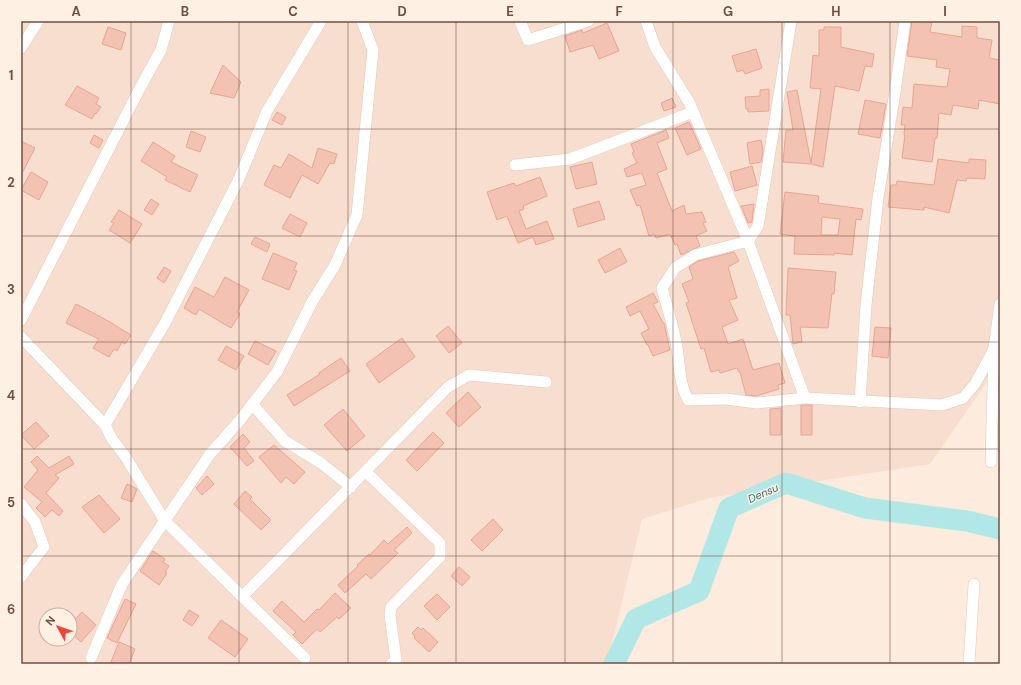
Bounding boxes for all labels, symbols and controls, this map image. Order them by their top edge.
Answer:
text: A [71,3,81,20]
text: B [181,3,189,20]
text: C [288,3,298,20]
text: D [397,3,407,20]
text: E [506,3,514,20]
text: F [615,3,623,20]
text: G [723,3,733,20]
text: H [831,3,841,20]
text: I [943,3,947,20]
text: 1 [9,67,13,84]
text: 2 [7,174,15,191]
text: 3 [7,281,15,298]
text: 4 [7,387,15,404]
water label: Densu [746,480,781,506]
text: 5 [7,494,15,511]
text: 6 [7,601,15,618]
north arrow [38,607,78,647]
text: N [42,613,58,628]

